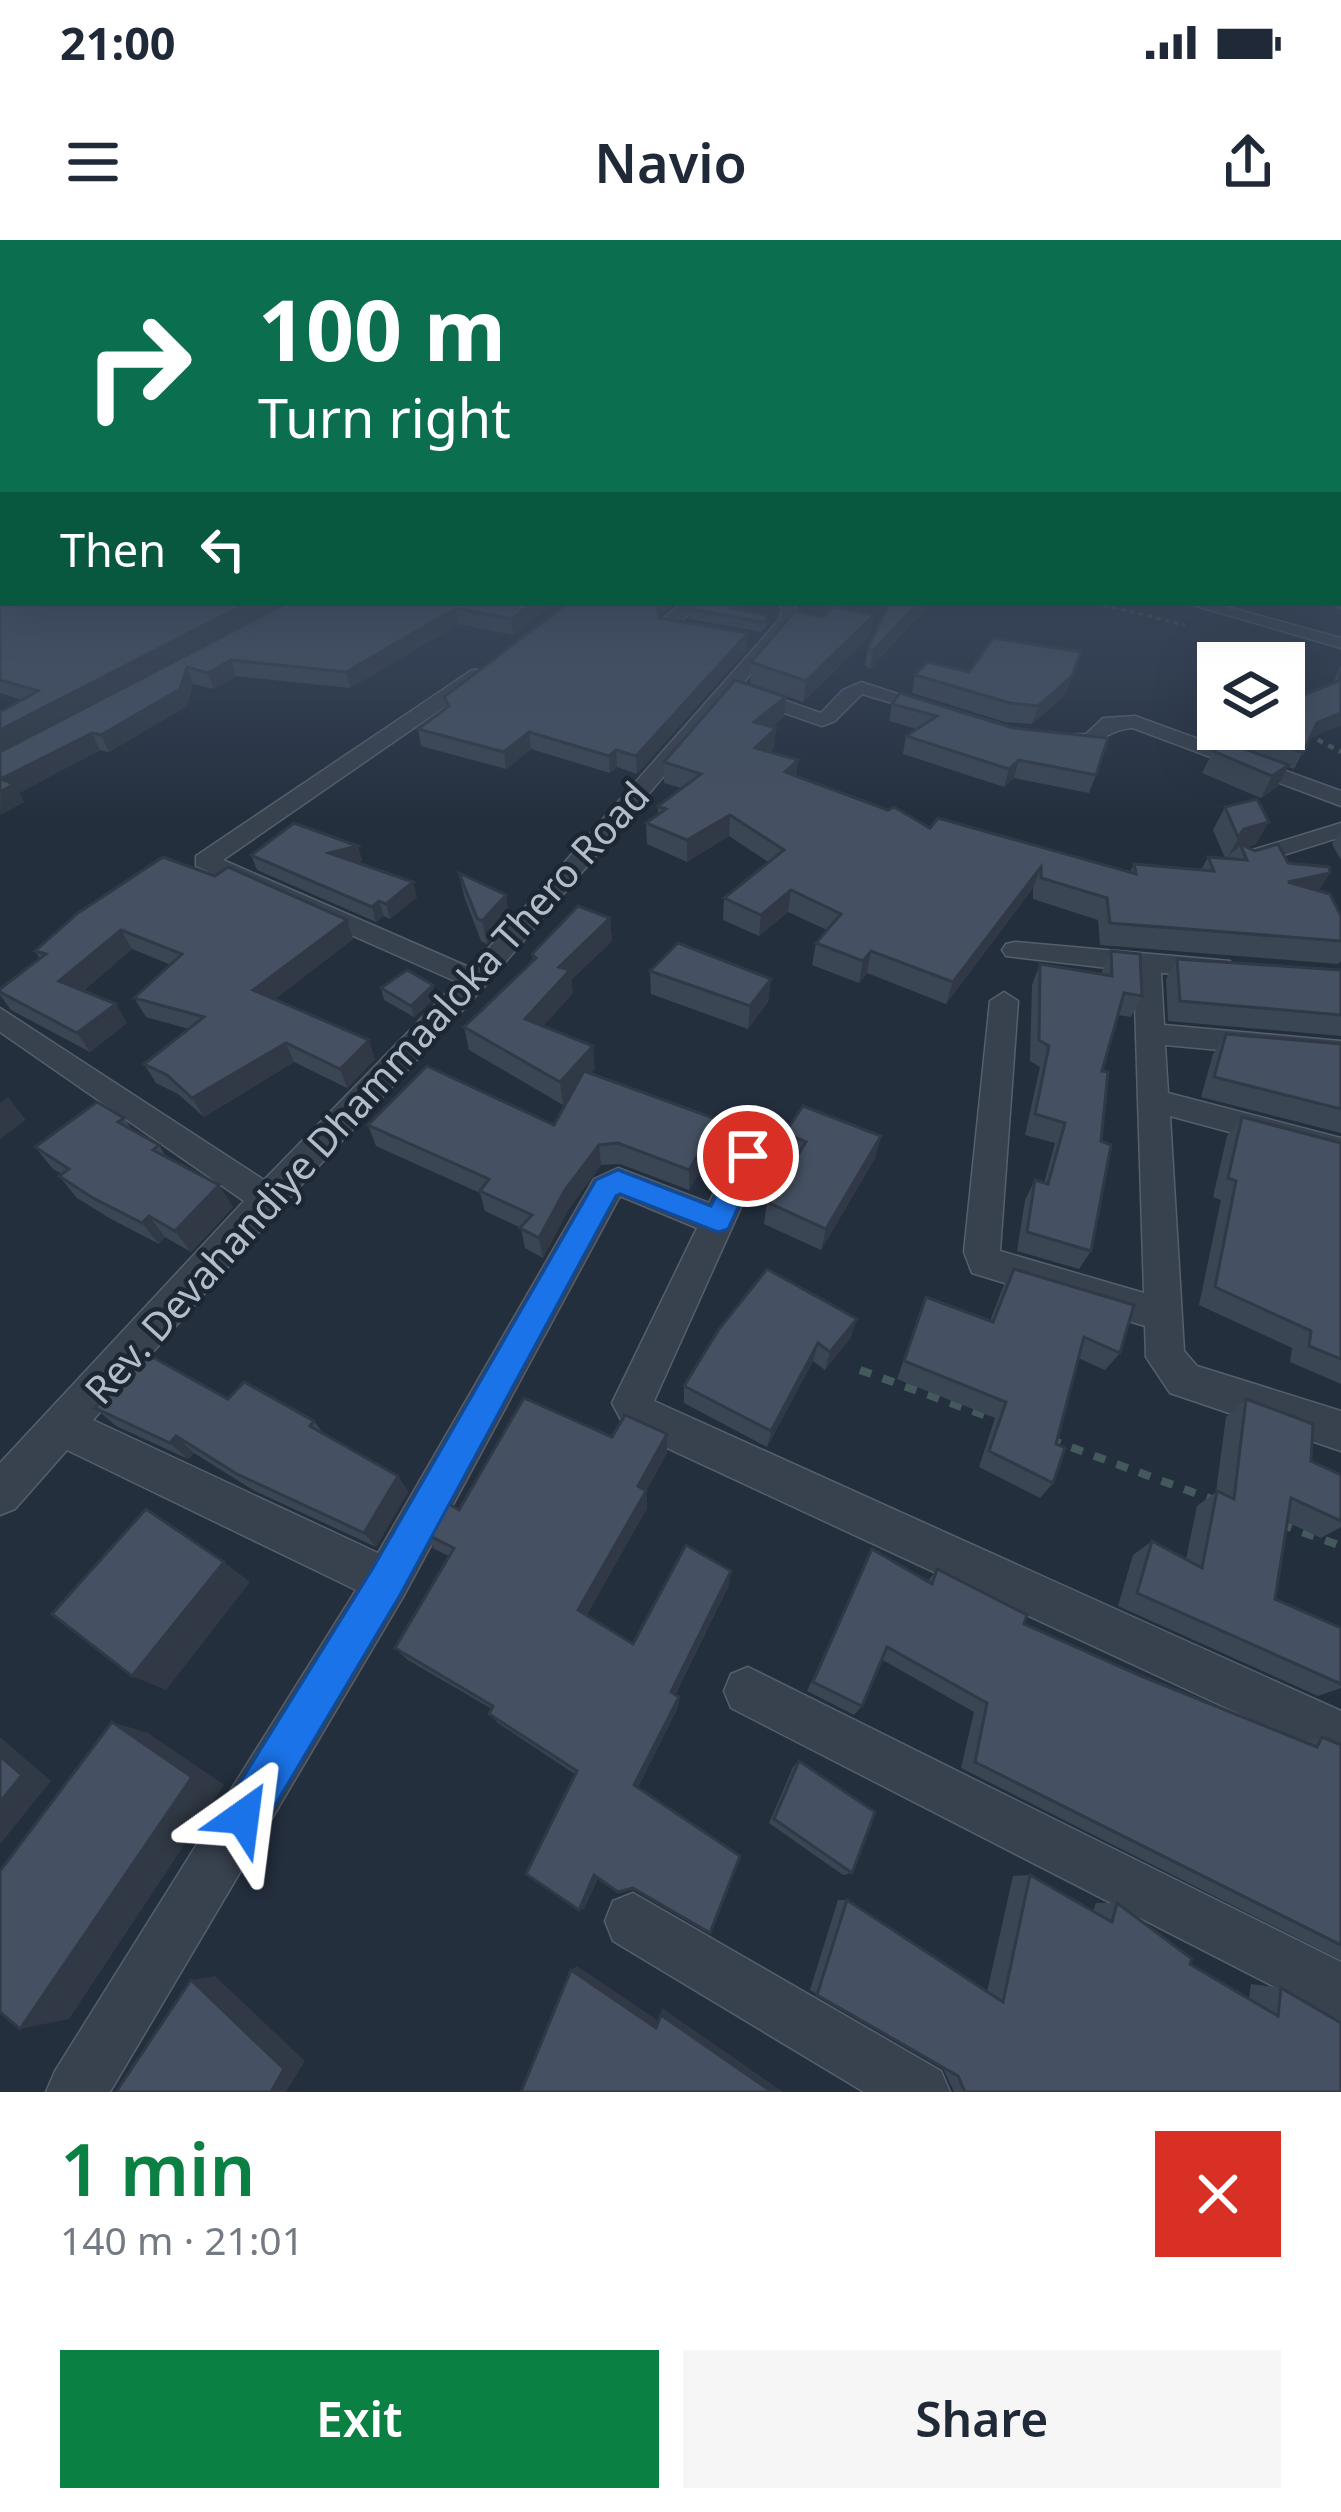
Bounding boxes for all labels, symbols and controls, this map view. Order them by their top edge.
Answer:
text: 21:00 [60,12,176,73]
text: Navio [594,125,747,199]
icon: menu [60,129,126,195]
icon: share [1215,129,1281,195]
text: 100 m [258,271,506,386]
icon: right [60,288,216,444]
text: Turn right [258,380,511,454]
icon: left [190,516,256,582]
text: Then [60,519,166,580]
map controls [1197,642,1305,750]
button: layers [1197,642,1305,750]
street label: Rev. Devahandiye Dhammaaloka Thero Road [72,770,660,1414]
pin [697,1105,799,1207]
icon: arrive [715,1123,781,1189]
position arrow [180,1754,306,1880]
text: 1 min [60,2119,255,2217]
button: close [1155,2131,1281,2257]
text: 140 m · 21:01 [60,2213,304,2266]
button: Exit [60,2350,659,2488]
button: Share [683,2350,1281,2488]

